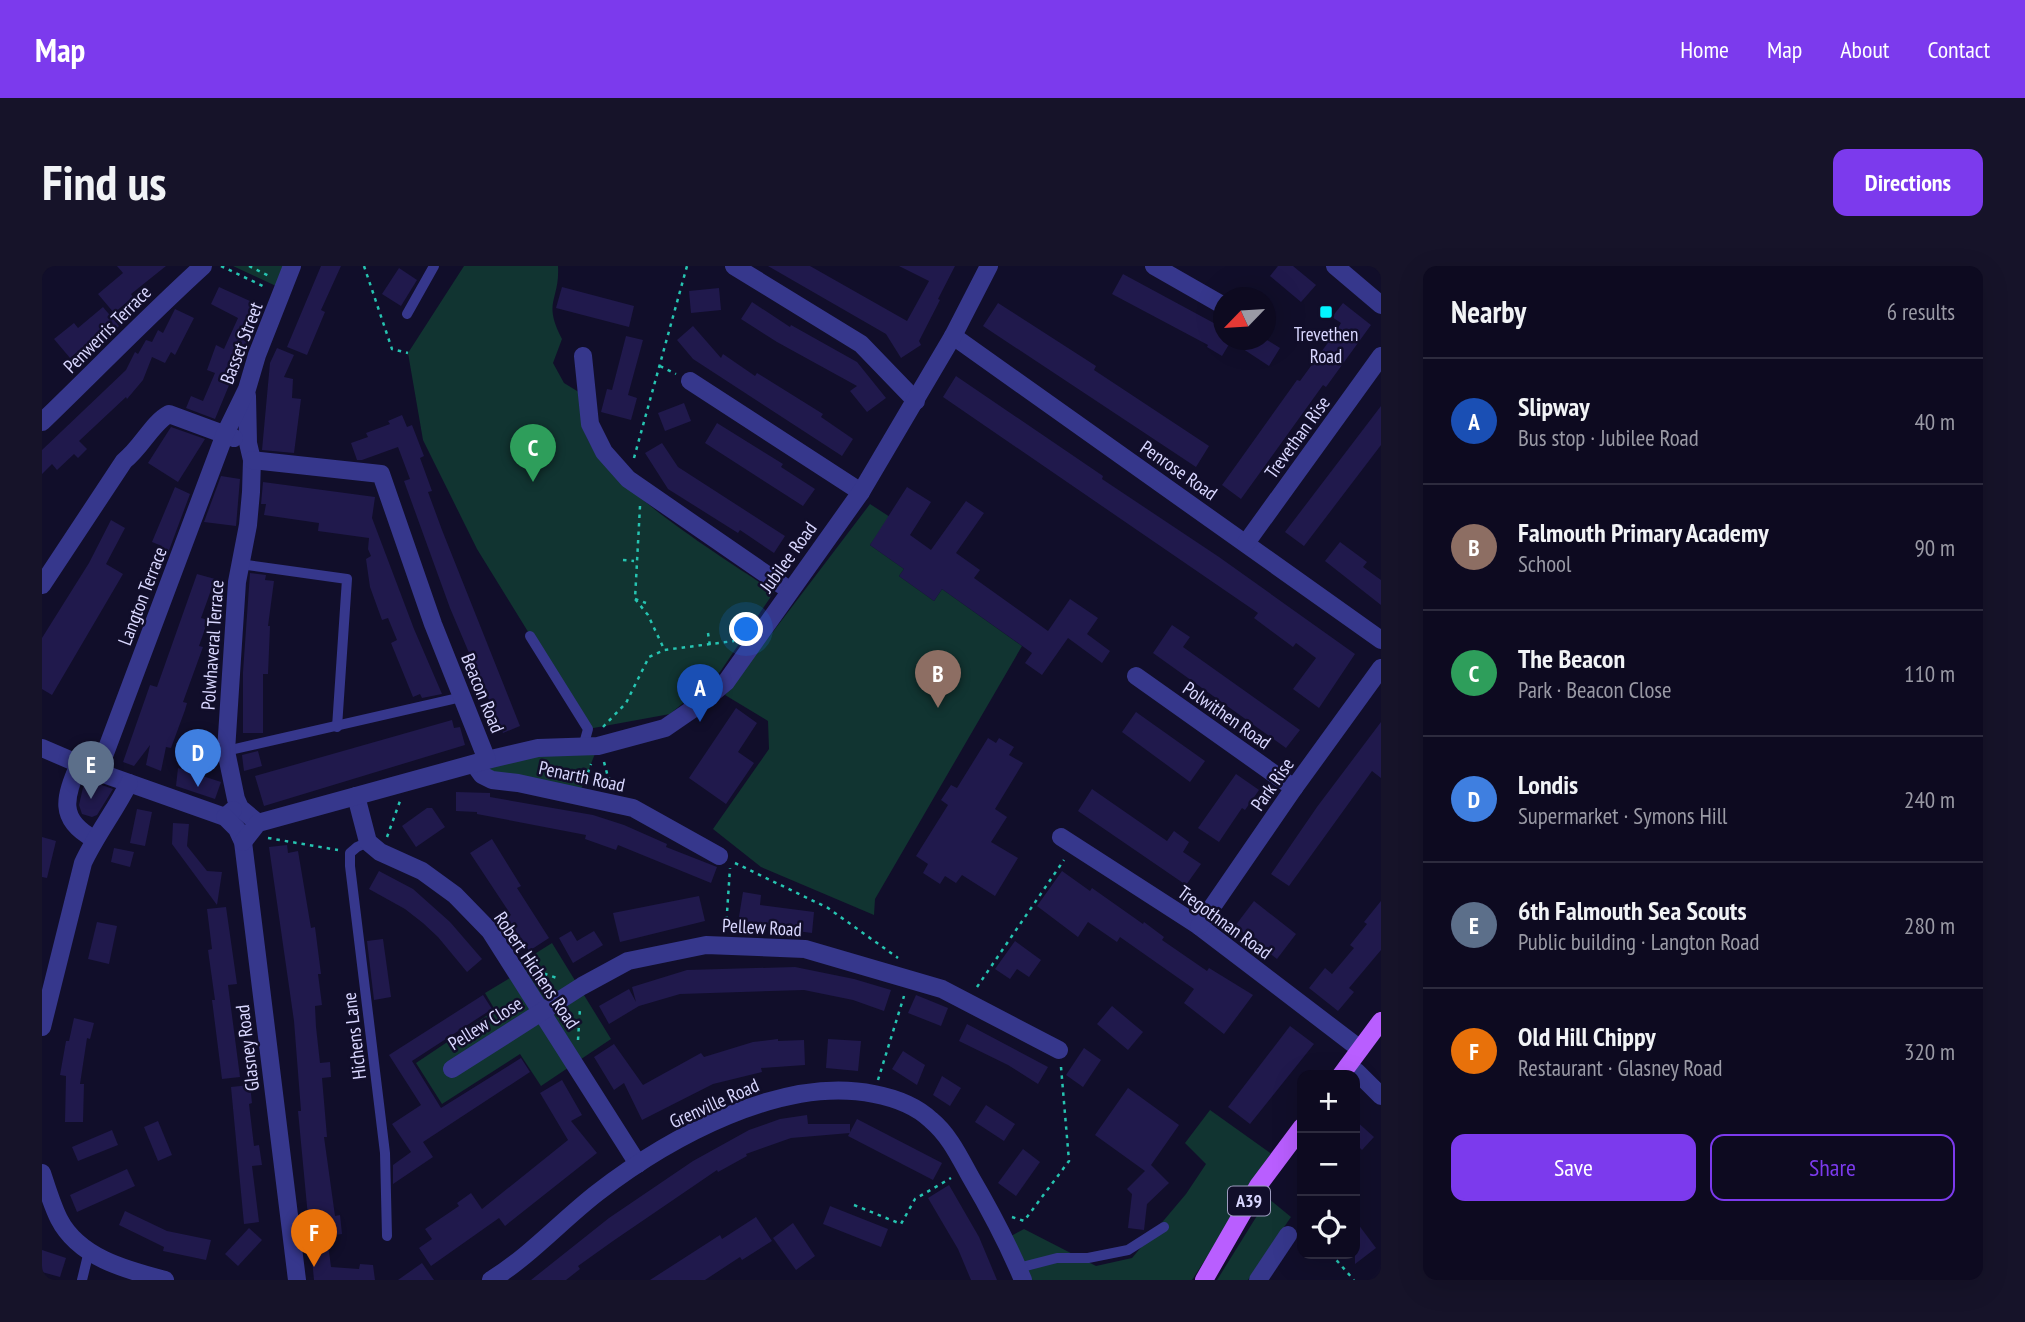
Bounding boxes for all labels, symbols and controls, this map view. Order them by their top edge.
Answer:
text: Map [35,28,85,71]
text: Home [1680,34,1729,65]
text: Map [1767,34,1802,65]
text: About [1840,34,1889,65]
text: Contact [1927,34,1990,65]
button: Directions [1833,149,1983,216]
text: Find us [42,150,166,214]
street label: Penwerris Terrace [58,280,156,378]
north arrow [1213,287,1276,350]
text: Nearby [1451,292,1526,331]
text: 6 results [1887,297,1955,326]
street label: Basset Street [214,298,268,387]
marker: Trevethen Road [1318,304,1334,320]
place label: Trevethen Road [1294,322,1358,368]
text: Slipway [1518,390,1590,423]
street label: Trevethan Rise [1259,391,1335,483]
text: A [1468,407,1480,436]
text: 40 m [1914,407,1955,436]
text: Bus stop · Jubilee Road [1518,423,1699,452]
pin: C [510,424,556,482]
street label: Penrose Road [1136,435,1222,505]
text: Falmouth Primary Academy [1518,516,1769,549]
street label: Jubilee Road [754,517,822,598]
text: B [1468,533,1480,562]
text: 90 m [1914,533,1955,562]
street label: Langton Terrace [112,543,172,649]
text: School [1518,549,1571,578]
street label: Polwhaveral Terrace [195,579,229,711]
your location [729,612,763,646]
text: The Beacon [1518,642,1625,675]
street label: Beacon Road [456,650,510,736]
pin: B [915,650,961,708]
text: C [1469,659,1479,688]
text: 110 m [1904,659,1955,688]
pin: A [677,664,723,722]
text: Park · Beacon Close [1518,675,1672,704]
street label: Polwithen Road [1178,676,1276,754]
pin: D [175,729,221,787]
pin: E [68,741,114,799]
street label: Park Rise [1245,753,1299,815]
street label: Penarth Road [537,755,627,797]
text: Londis [1518,768,1578,801]
text: D [1468,785,1480,814]
text: 240 m [1904,785,1955,814]
text: Supermarket · Symons Hill [1518,801,1727,830]
street label: Tregothnan Road [1173,880,1277,964]
text: 6th Falmouth Sea Scouts [1518,894,1747,927]
street label: Robert Hichens Road [489,907,585,1033]
text: E [1469,911,1479,940]
text: 280 m [1904,911,1955,940]
street label: Pellew Road [722,913,802,941]
text: Public building · Langton Road [1518,927,1759,956]
street label: Hichens Lane [337,991,371,1081]
street label: Pellew Close [443,991,527,1055]
street label: Glasney Road [230,1004,264,1092]
text: Old Hill Chippy [1518,1020,1656,1053]
text: F [1469,1037,1479,1066]
text: 320 m [1904,1037,1955,1066]
text: Restaurant · Glasney Road [1518,1053,1722,1082]
map controls [1297,1070,1360,1259]
button: + [1297,1070,1360,1133]
street label: Grenville Road [666,1073,762,1133]
button: − [1297,1133,1360,1196]
button: Save [1451,1134,1696,1201]
button: Share [1710,1134,1955,1201]
road number: A39 [1228,1186,1270,1216]
button: locate [1297,1196,1360,1259]
pin: F [291,1209,337,1267]

